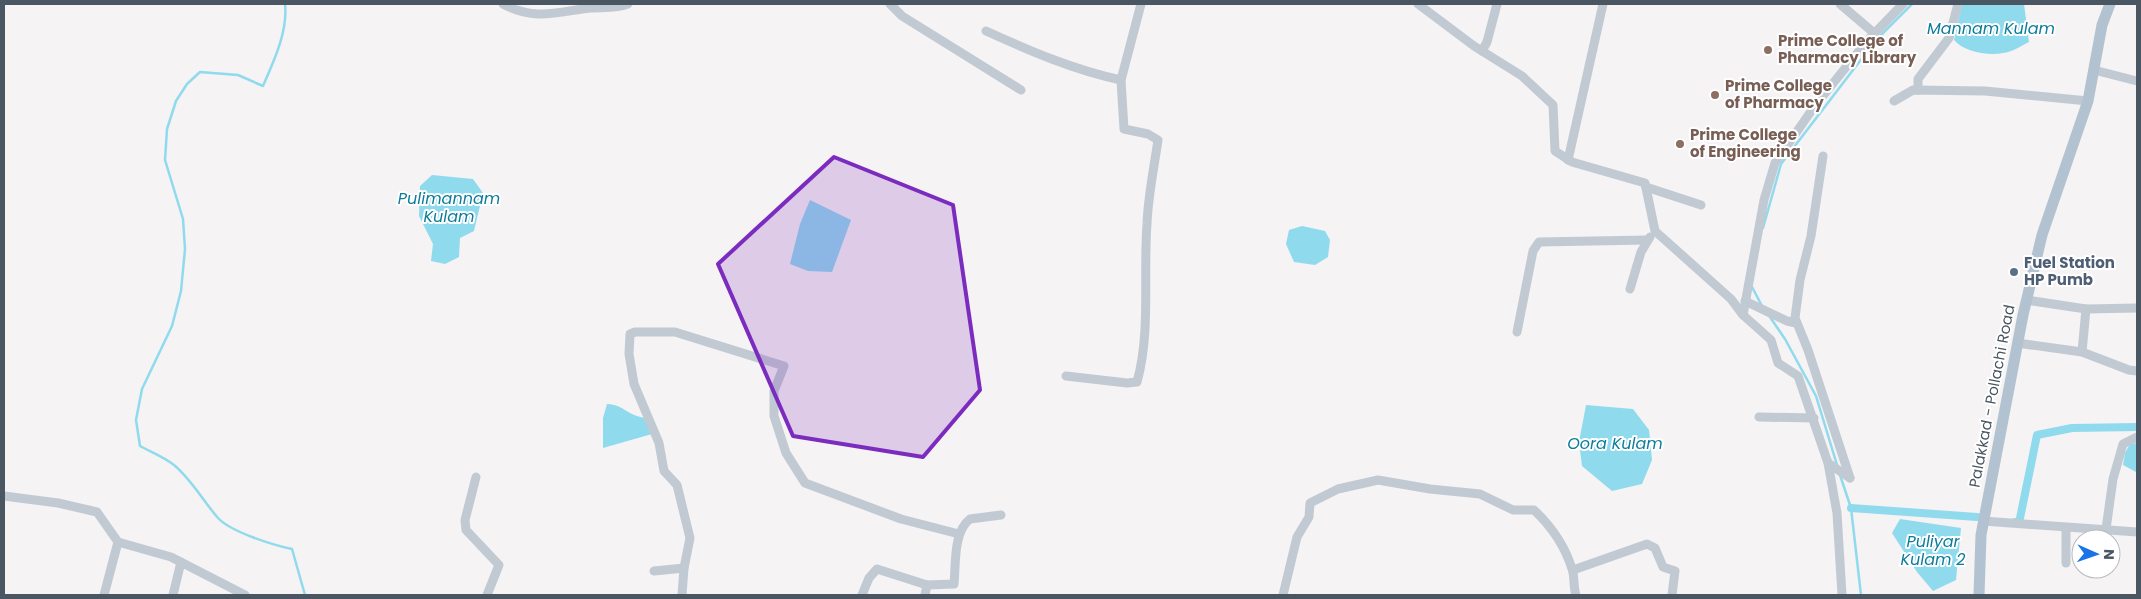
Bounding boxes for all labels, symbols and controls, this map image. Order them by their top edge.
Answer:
water label: Mannam Kulam [1927,17,2055,40]
place label: Prime College of Pharmacy Library [1778,30,1917,68]
marker: Prime College of Pharmacy Library [1762,44,1774,56]
place label: Prime College of Pharmacy [1725,75,1832,113]
marker: Prime College of Pharmacy [1709,89,1721,101]
place label: Prime College of Engineering [1690,124,1801,162]
marker: Prime College of Engineering [1674,138,1686,150]
water label: Pulimannam Kulam [398,187,500,228]
place label: Fuel Station HP Pumb [2024,252,2115,290]
marker: Fuel Station HP Pumb [2008,266,2020,278]
street label: Palakkad - Pollachi Road [1963,303,2020,489]
water label: Oora Kulam [1567,432,1663,455]
north arrow [2071,529,2121,579]
water label: Puliyar Kulam 2 [1900,530,1966,571]
text: N [2099,549,2119,560]

